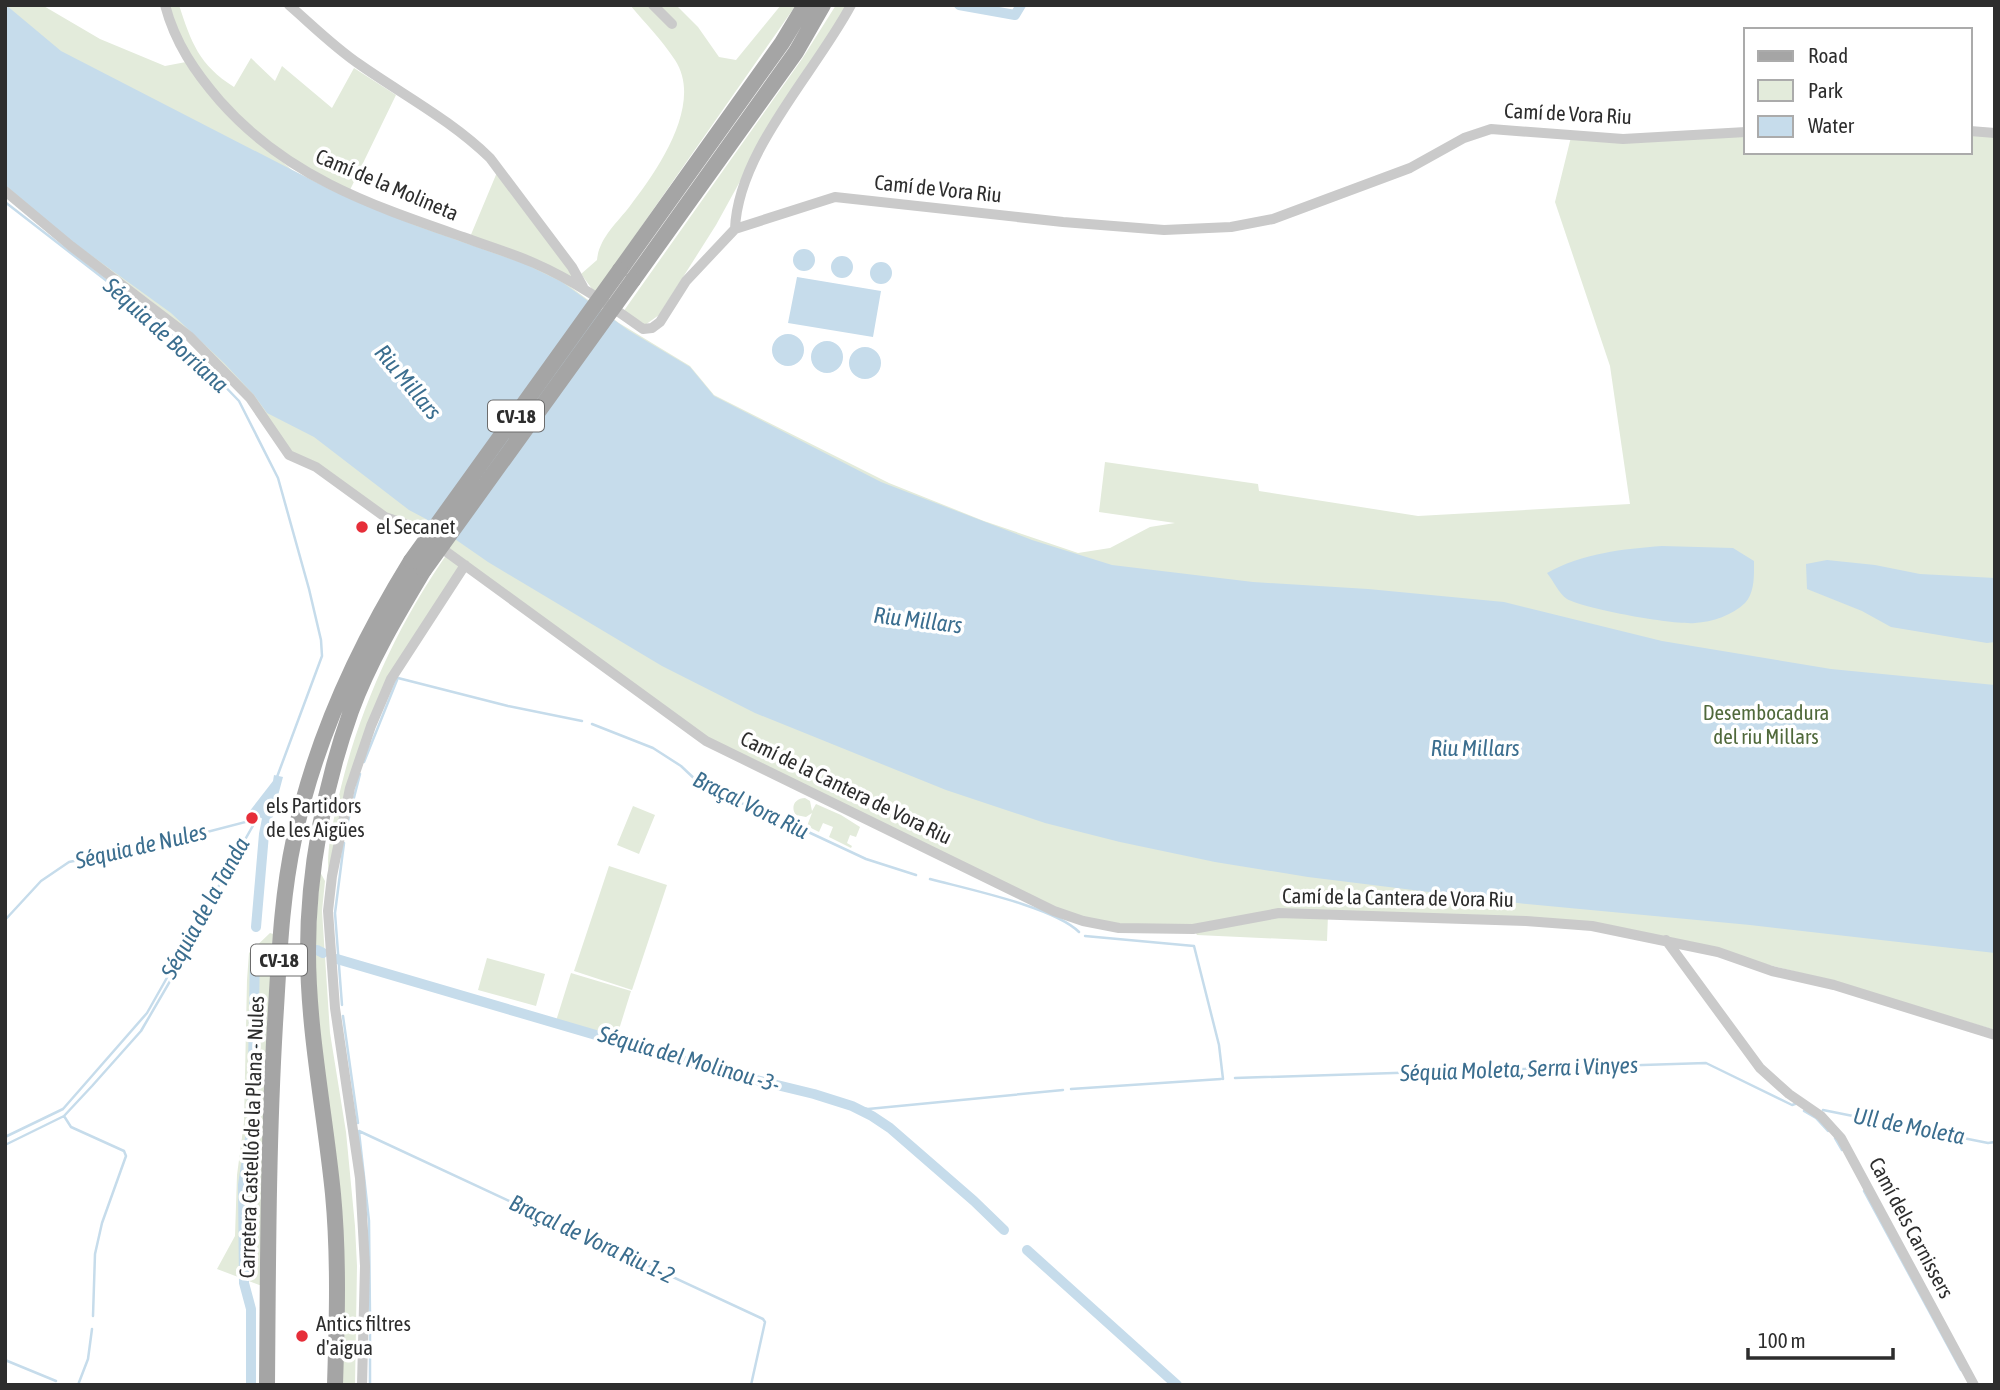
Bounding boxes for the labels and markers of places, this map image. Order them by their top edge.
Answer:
place label: el Secanet [376,514,456,538]
marker: el Secanet [354,519,370,535]
place label: els Partidors de les Aigües [266,793,365,841]
marker: els Partidors de les Aigües [244,810,260,826]
place label: Antics filtres d'aigua [316,1311,411,1359]
marker: Antics filtres d'aigua [294,1328,310,1344]

